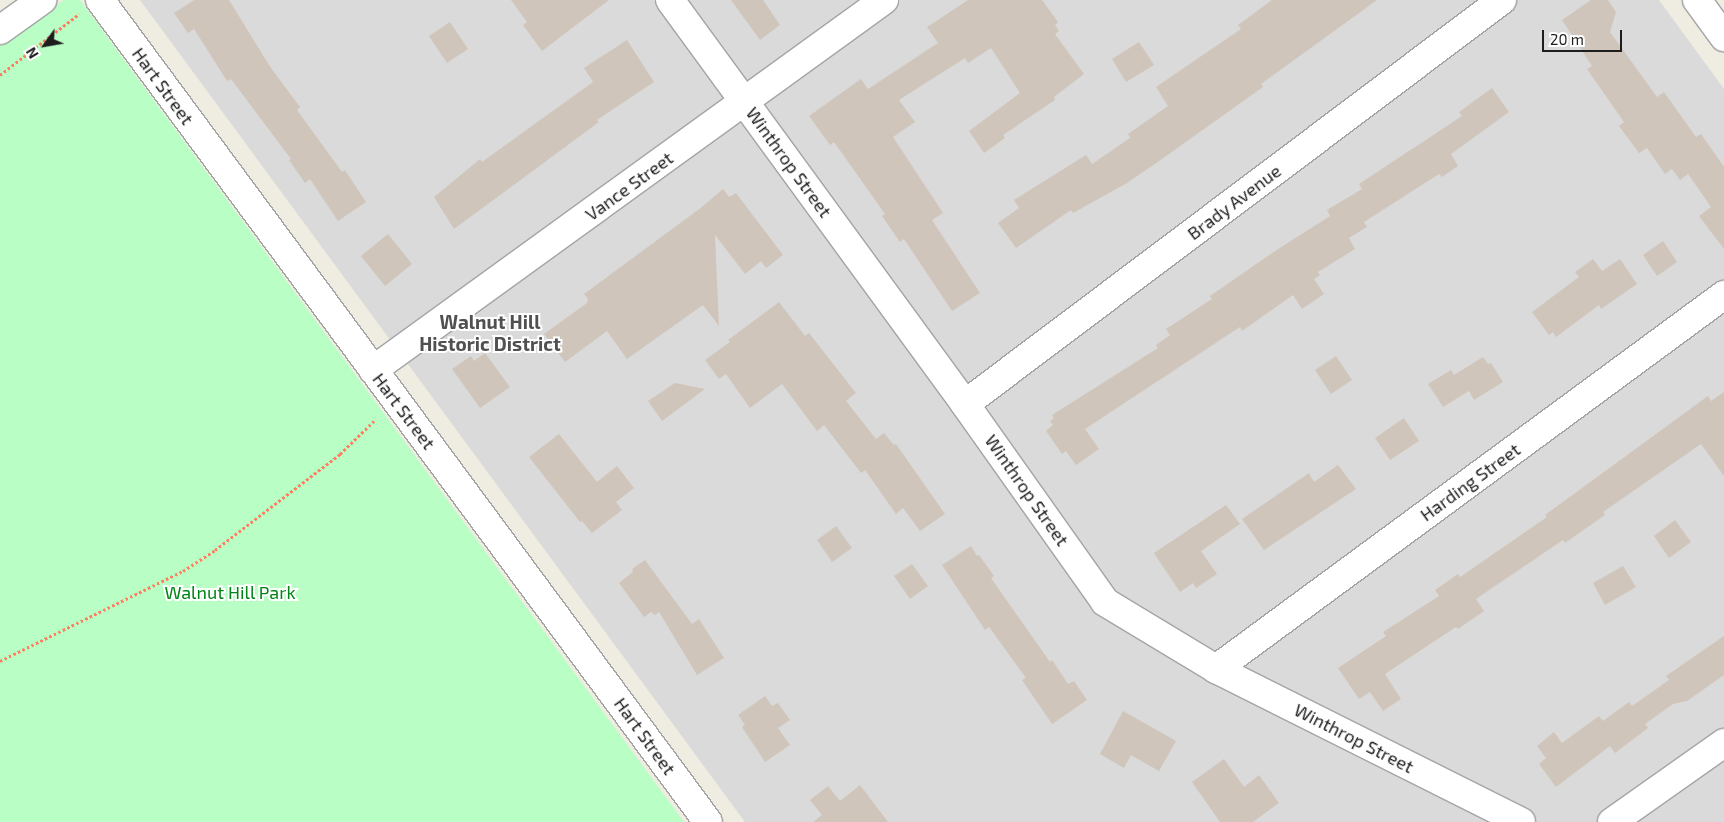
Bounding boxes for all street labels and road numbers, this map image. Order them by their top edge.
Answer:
street label: Hart Street [128,43,198,129]
street label: Winthrop Street [742,103,836,221]
street label: Vance Street [581,147,677,225]
street label: Brady Avenue [1183,160,1285,244]
street label: Hart Street [368,369,440,453]
street label: Winthrop Street [981,430,1073,550]
street label: Harding Street [1416,439,1524,525]
street label: Hart Street [610,693,680,779]
street label: Winthrop Street [1291,699,1417,777]

